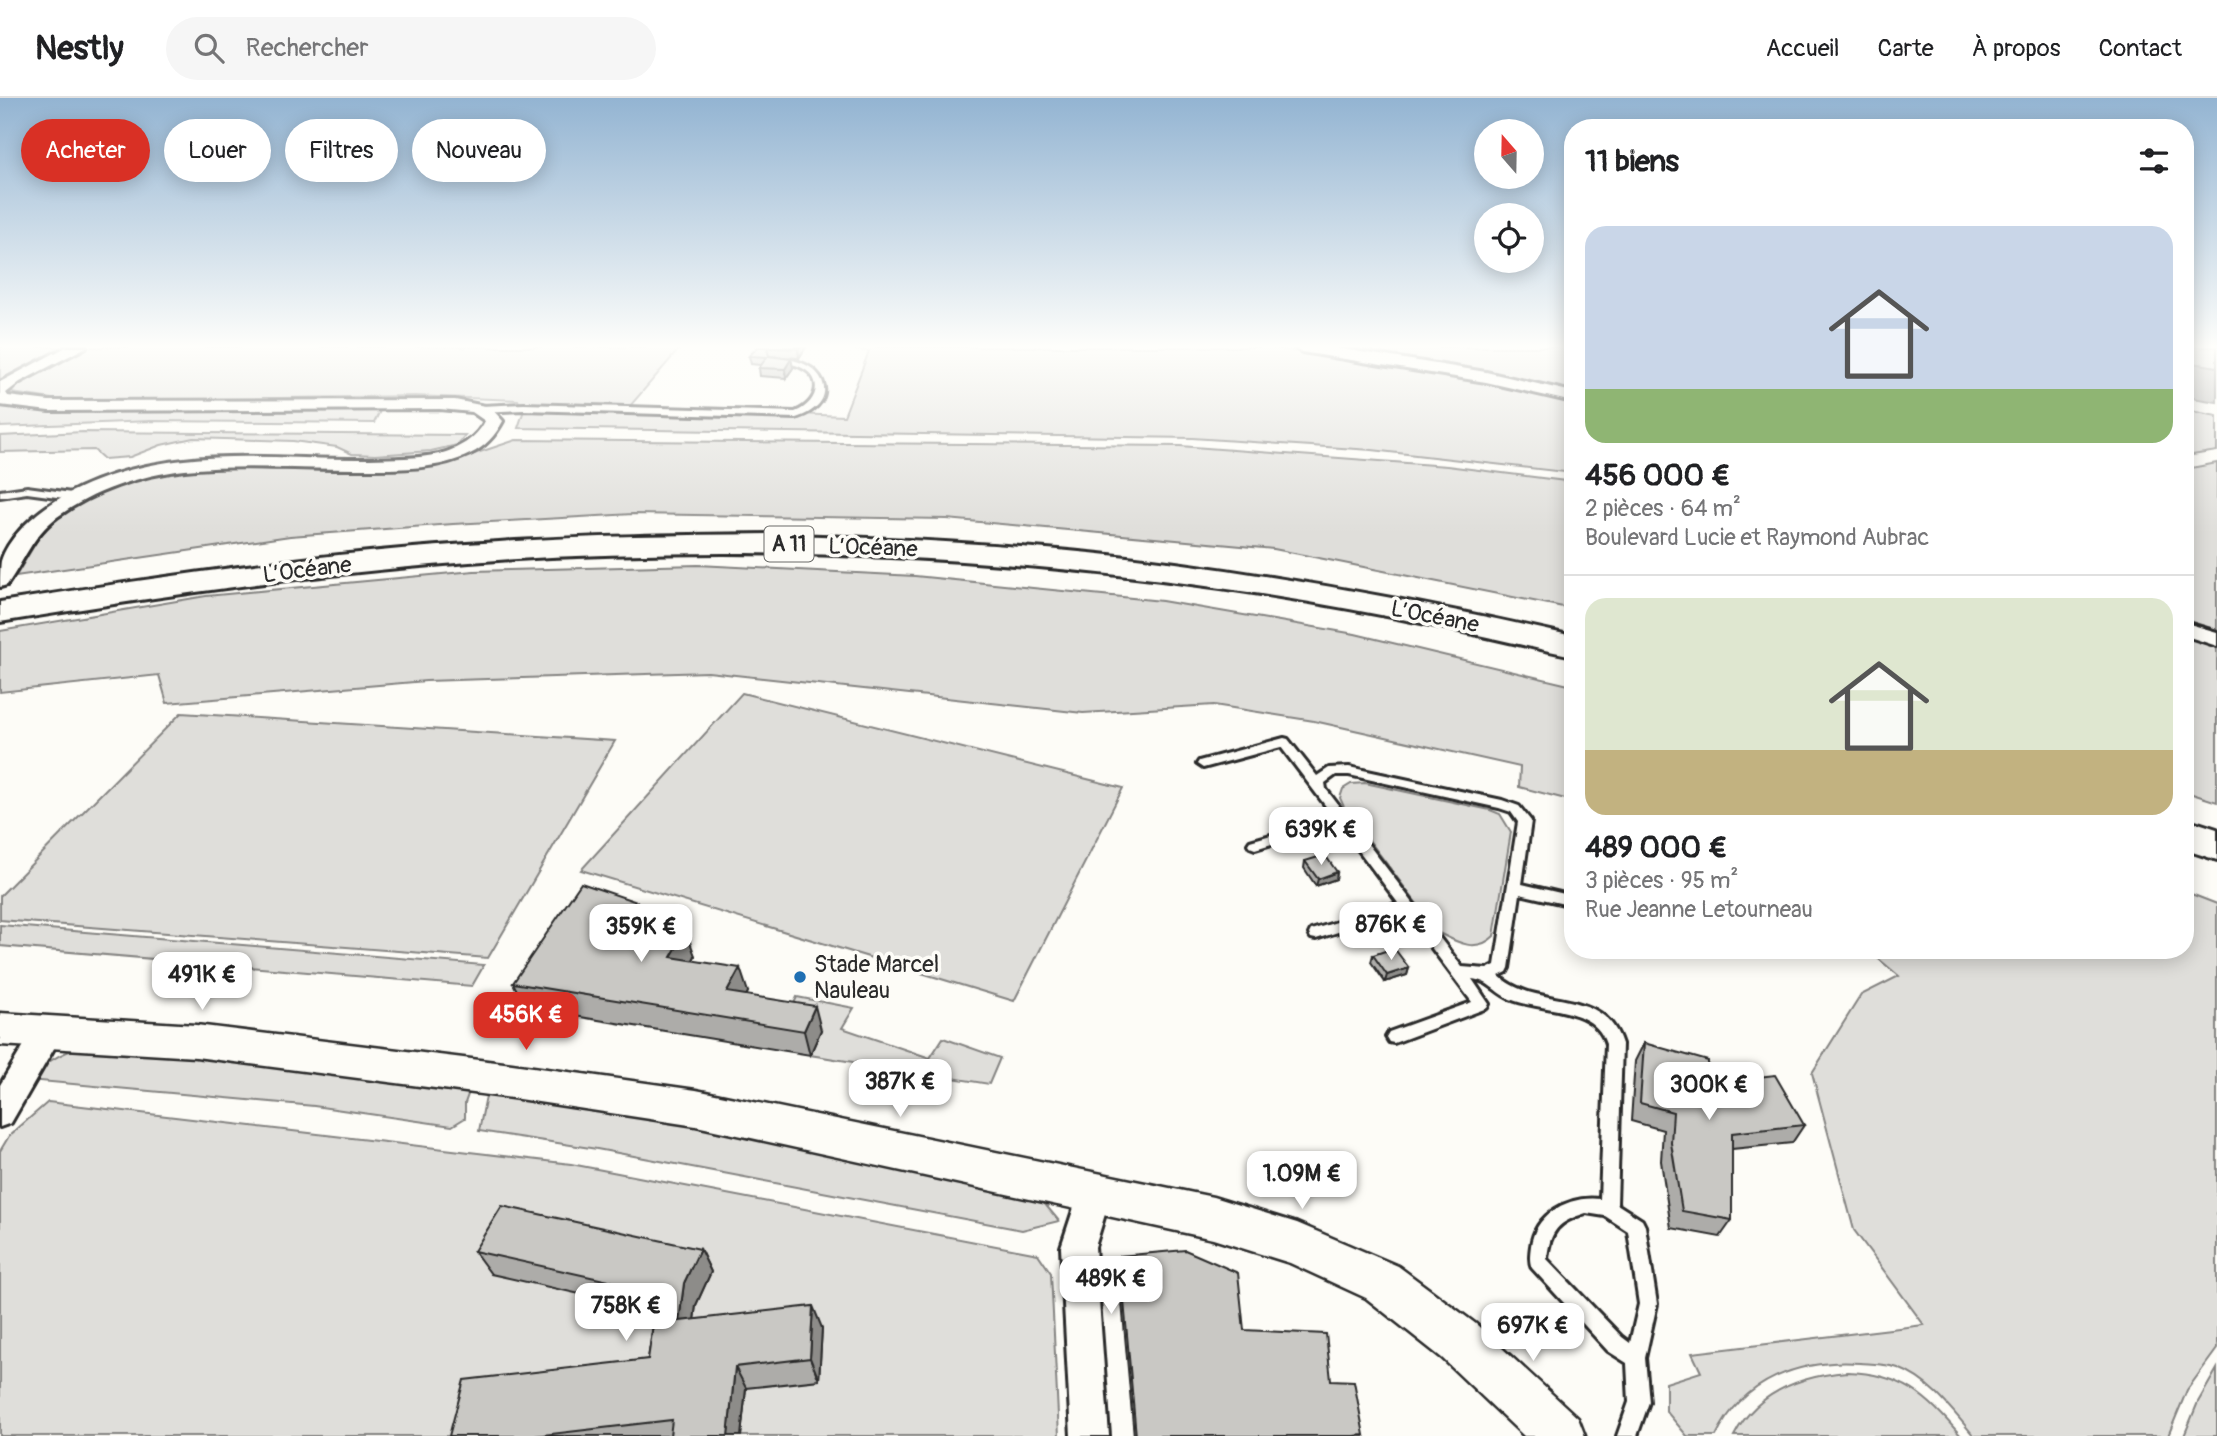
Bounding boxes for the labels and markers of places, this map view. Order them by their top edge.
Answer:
pin: 639K € [1264,808,1378,867]
pin: 876K € [1334,902,1448,962]
pin: 359K € [584,904,698,964]
place label: Stade Marcel Nauleau [814,950,939,1005]
pin: 491K € [145,953,259,1012]
marker: Stade Marcel Nauleau [792,969,808,985]
pin: 456K € [469,992,583,1052]
pin: 387K € [843,1060,957,1119]
pin: 300K € [1652,1062,1766,1122]
pin: 1.09M € [1237,1152,1367,1211]
pin: 489K € [1054,1256,1168,1316]
pin: 758K € [569,1284,683,1343]
pin: 697K € [1476,1304,1590,1363]

